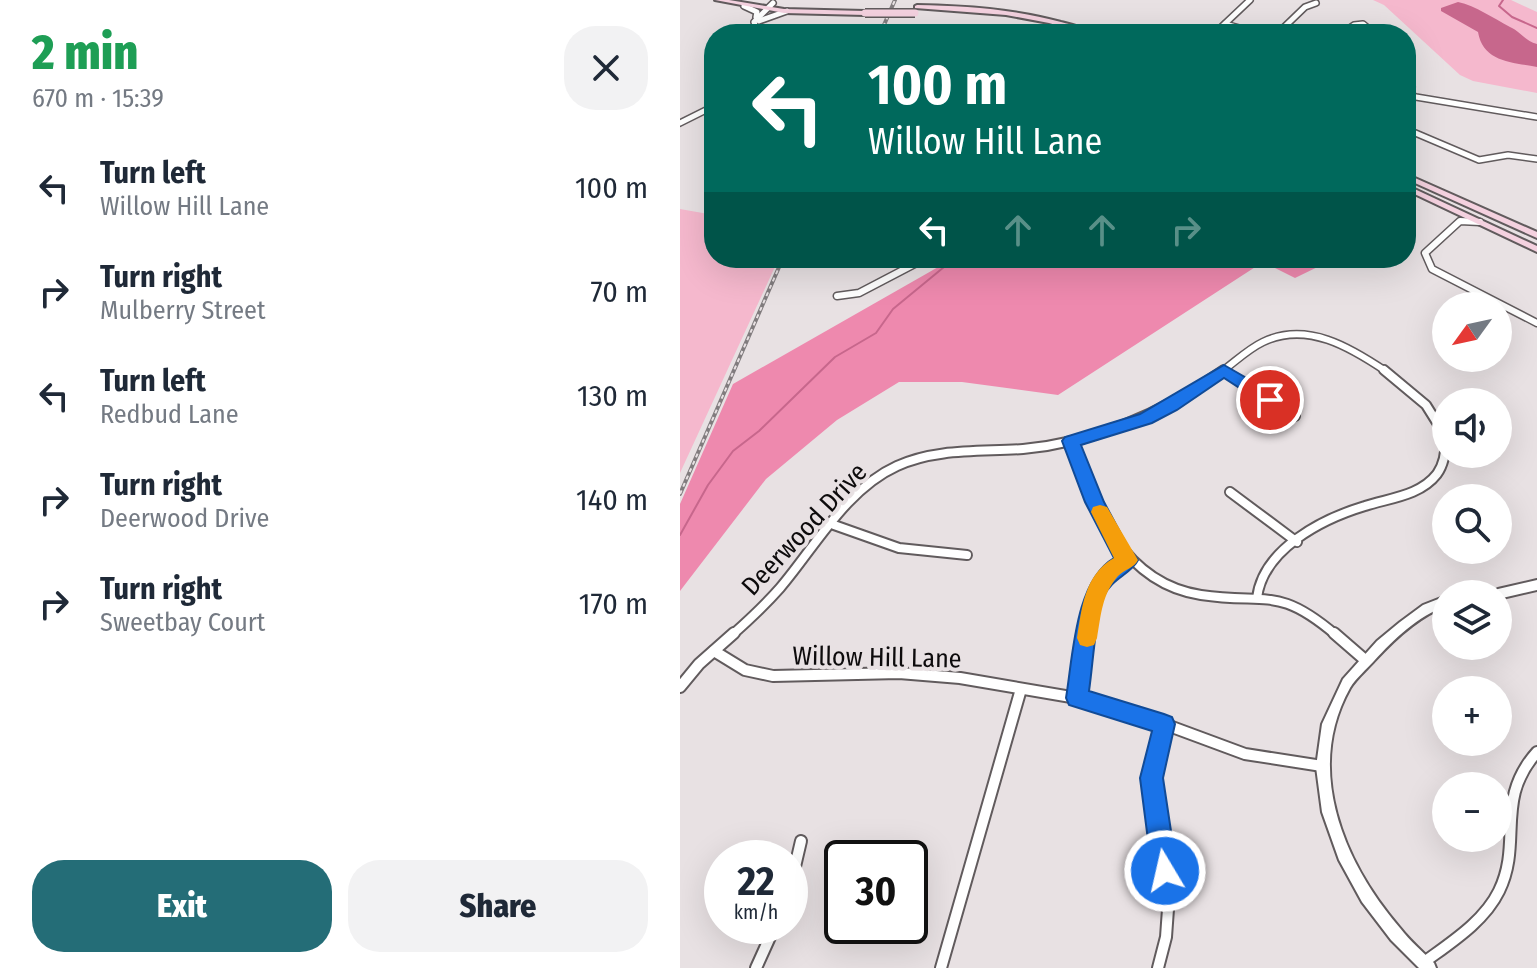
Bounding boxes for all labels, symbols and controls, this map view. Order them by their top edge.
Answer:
text: 2 min [32,24,138,82]
button: close [564,26,648,110]
text: 100 m [868,52,1007,119]
icon: left [736,56,840,160]
text: 670 m · 15:39 [32,83,164,114]
text: Willow Hill Lane [868,120,1102,164]
text: Turn left [100,155,206,191]
icon: left [32,166,76,210]
text: 100 m [575,170,648,206]
text: Willow Hill Lane [100,191,269,222]
icon: left [912,208,956,252]
icon: ahead [996,208,1040,252]
icon: ahead [1080,208,1124,252]
icon: right [1164,208,1208,252]
text: Turn right [100,259,222,295]
icon: right [32,270,76,314]
text: 70 m [590,274,648,310]
north arrow [1432,292,1512,372]
map controls [1432,292,1512,852]
text: Mulberry Street [100,295,265,326]
text: Turn left [100,363,206,399]
pin [1236,366,1304,434]
icon: left [32,374,76,418]
text: 130 m [577,378,648,414]
icon: arrive [1248,378,1292,422]
button: sound [1432,388,1512,468]
text: Redbud Lane [100,399,239,430]
street label: Deerwood Drive [735,457,873,602]
text: Turn right [100,467,222,503]
icon: right [32,478,76,522]
text: 140 m [576,482,648,518]
button: search [1432,484,1512,564]
text: Deerwood Drive [100,503,269,534]
text: Turn right [100,571,222,607]
button: layers [1432,580,1512,660]
icon: right [32,582,76,626]
text: 170 m [579,586,648,622]
text: Sweetbay Court [100,607,265,638]
street label: Willow Hill Lane [792,641,962,674]
button: + [1432,676,1512,756]
button: − [1432,772,1512,852]
position arrow [1123,829,1207,913]
speed limit sign: 30 [824,840,928,944]
text: 22 [737,858,775,906]
button: Exit [32,860,332,952]
button: Share [348,860,648,952]
text: km/h [734,900,778,924]

